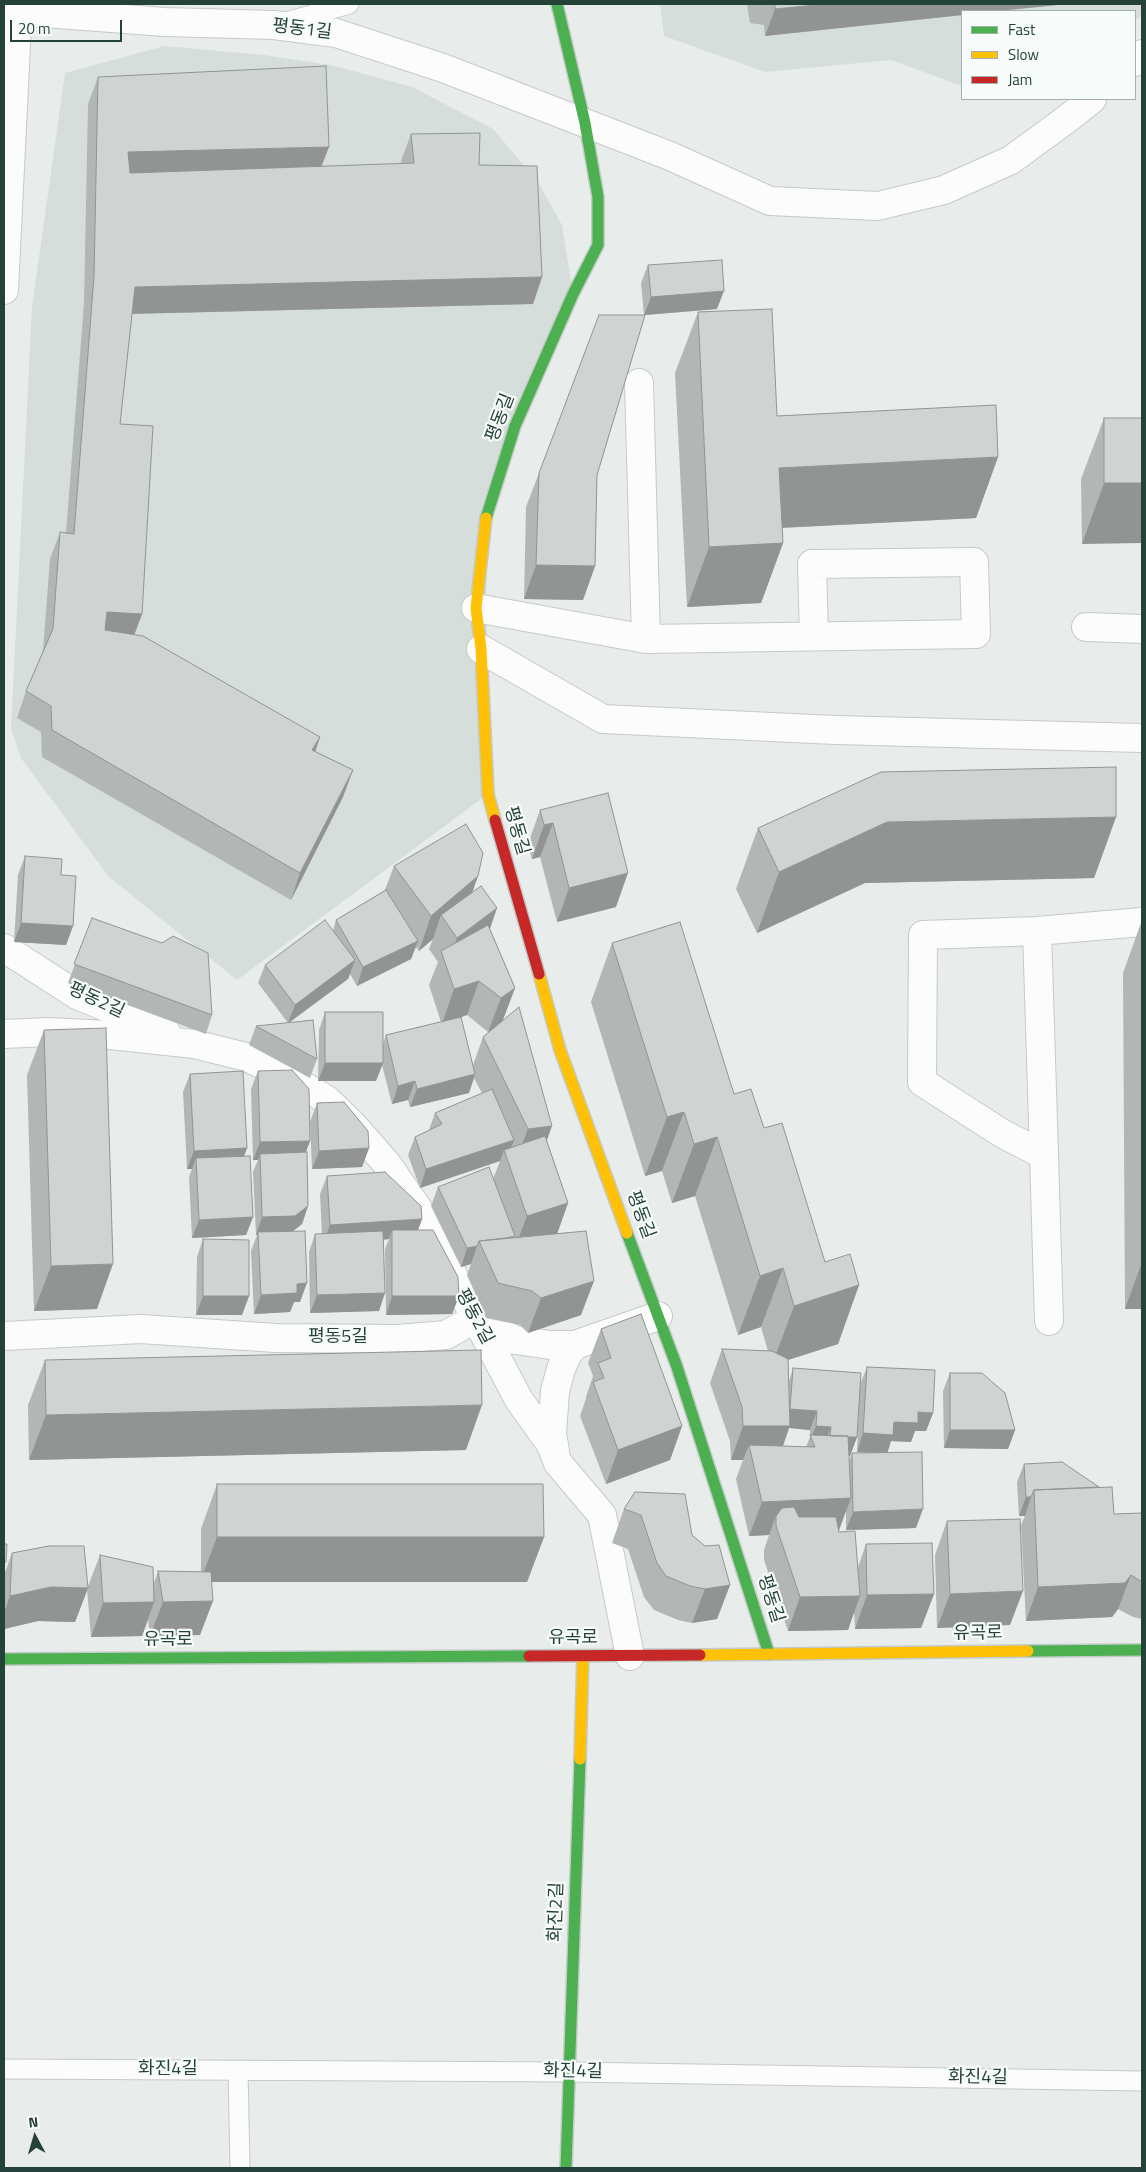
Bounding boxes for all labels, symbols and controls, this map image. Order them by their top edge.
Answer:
scale bar [12,10,125,42]
legend [961,10,1136,100]
street label: 평동1길 [271,16,333,44]
text: 20 m [18,17,51,40]
text: Fast [1008,18,1035,41]
text: Slow [1008,43,1039,66]
text: Jam [1008,68,1032,91]
street label: 평동길 [482,391,520,445]
street label: 평동길 [499,804,533,858]
street label: 평동2길 [64,979,128,1023]
street label: 평동길 [621,1188,659,1242]
street label: 평동2길 [450,1286,498,1348]
street label: 평동5길 [308,1327,368,1349]
street label: 평동길 [752,1572,788,1626]
street label: 유곡로 [953,1623,1003,1645]
street label: 유곡로 [548,1628,598,1650]
street label: 유곡로 [143,1630,193,1652]
street label: 화진2길 [545,1882,569,1942]
street label: 화진4길 [138,2059,198,2081]
street label: 화진4길 [543,2061,603,2083]
street label: 화진4길 [948,2067,1008,2089]
text: N [27,2111,39,2133]
north arrow [10,2112,60,2162]

